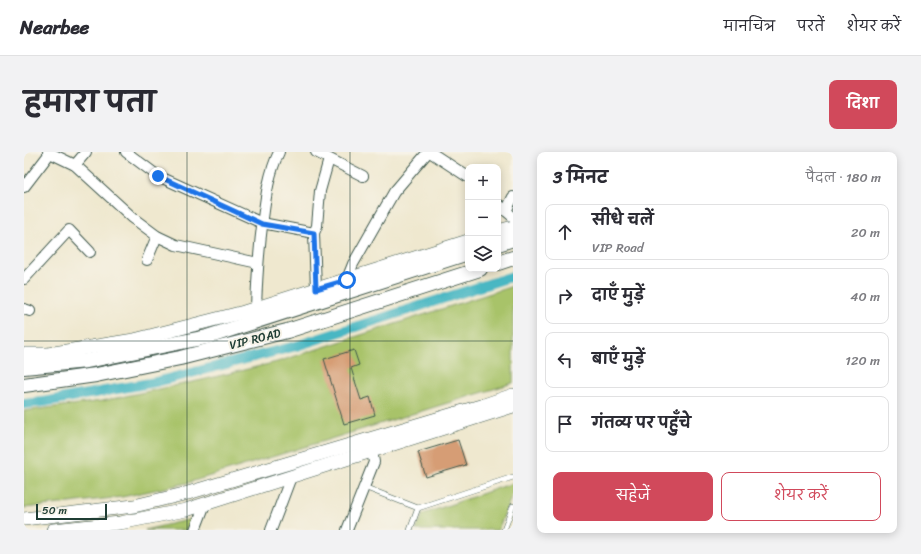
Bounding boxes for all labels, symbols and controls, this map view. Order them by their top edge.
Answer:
text: Nearbee [20,11,89,44]
text: मानचित्र [724,14,775,39]
text: परतें [797,14,824,39]
text: शेयर करें [846,14,901,39]
text: हमारा पता [24,78,156,127]
button: दिशा [829,80,897,129]
text: 3 मिनट [553,162,608,192]
map controls [465,164,501,272]
button: + [465,164,501,200]
text: पैदल · 180 m [806,166,881,189]
route end [149,167,167,185]
button: − [465,200,501,236]
text: सीधे चलें [592,207,653,233]
icon: ahead [554,221,576,243]
text: 20 m [851,221,880,244]
button: layers [465,236,501,272]
text: VIP Road [592,236,644,259]
route start [338,271,356,289]
text: दाएँ मुड़ें [592,282,644,308]
icon: right [554,285,576,307]
text: 40 m [850,285,880,308]
street label: VIP ROAD [227,322,284,356]
text: बाएँ मुड़ें [592,346,645,372]
icon: left [554,349,576,371]
text: 120 m [845,349,880,372]
text: गंतव्य पर पहुँचे [592,410,691,436]
icon: arrive [554,413,576,435]
button: सहेजें [553,472,713,521]
button: शेयर करें [721,472,881,521]
text: 50 m [42,501,67,520]
scale bar [36,502,107,521]

